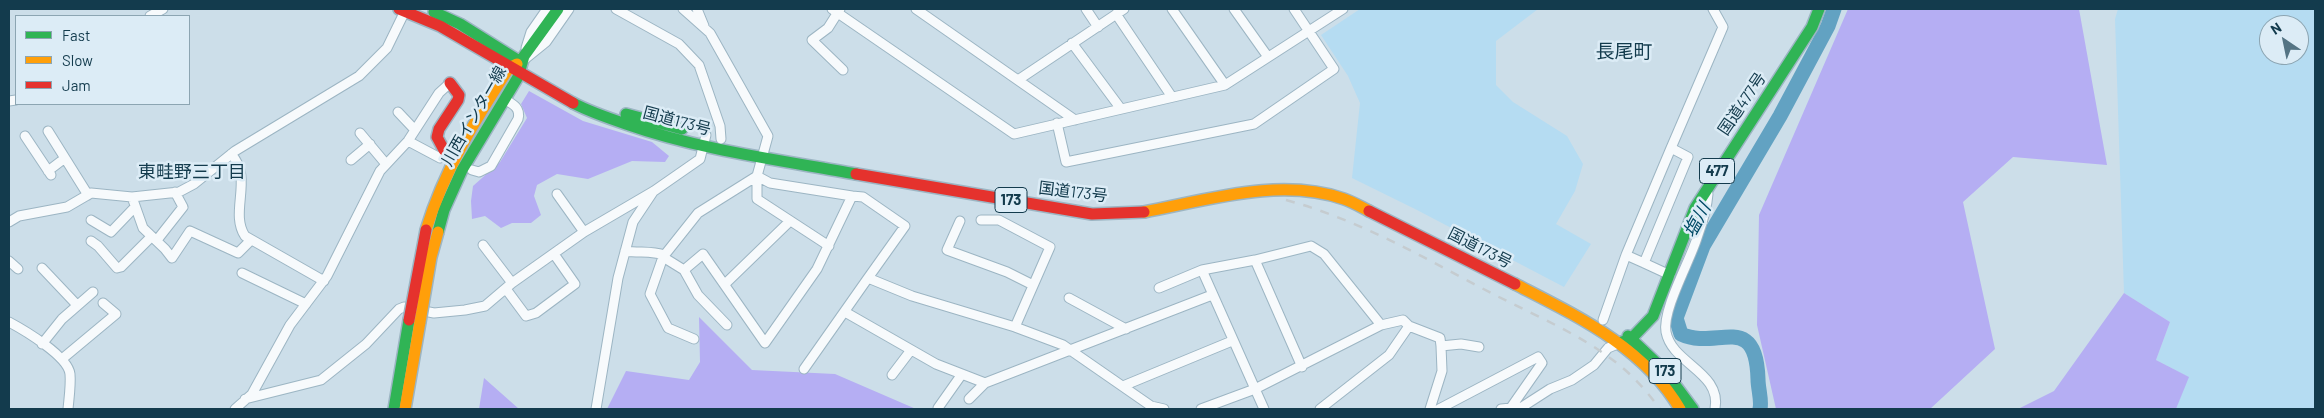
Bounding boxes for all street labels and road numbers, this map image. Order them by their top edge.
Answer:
street label: 川西インター線 [438,63,510,169]
street label: 国道477号 [1714,69,1770,139]
street label: 国道173号 [641,103,713,139]
road number: 477 [1700,158,1734,184]
street label: 国道173号 [1037,178,1109,206]
road number: 173 [995,188,1027,212]
street label: 国道173号 [1445,224,1515,272]
road number: 173 [1649,358,1681,384]

